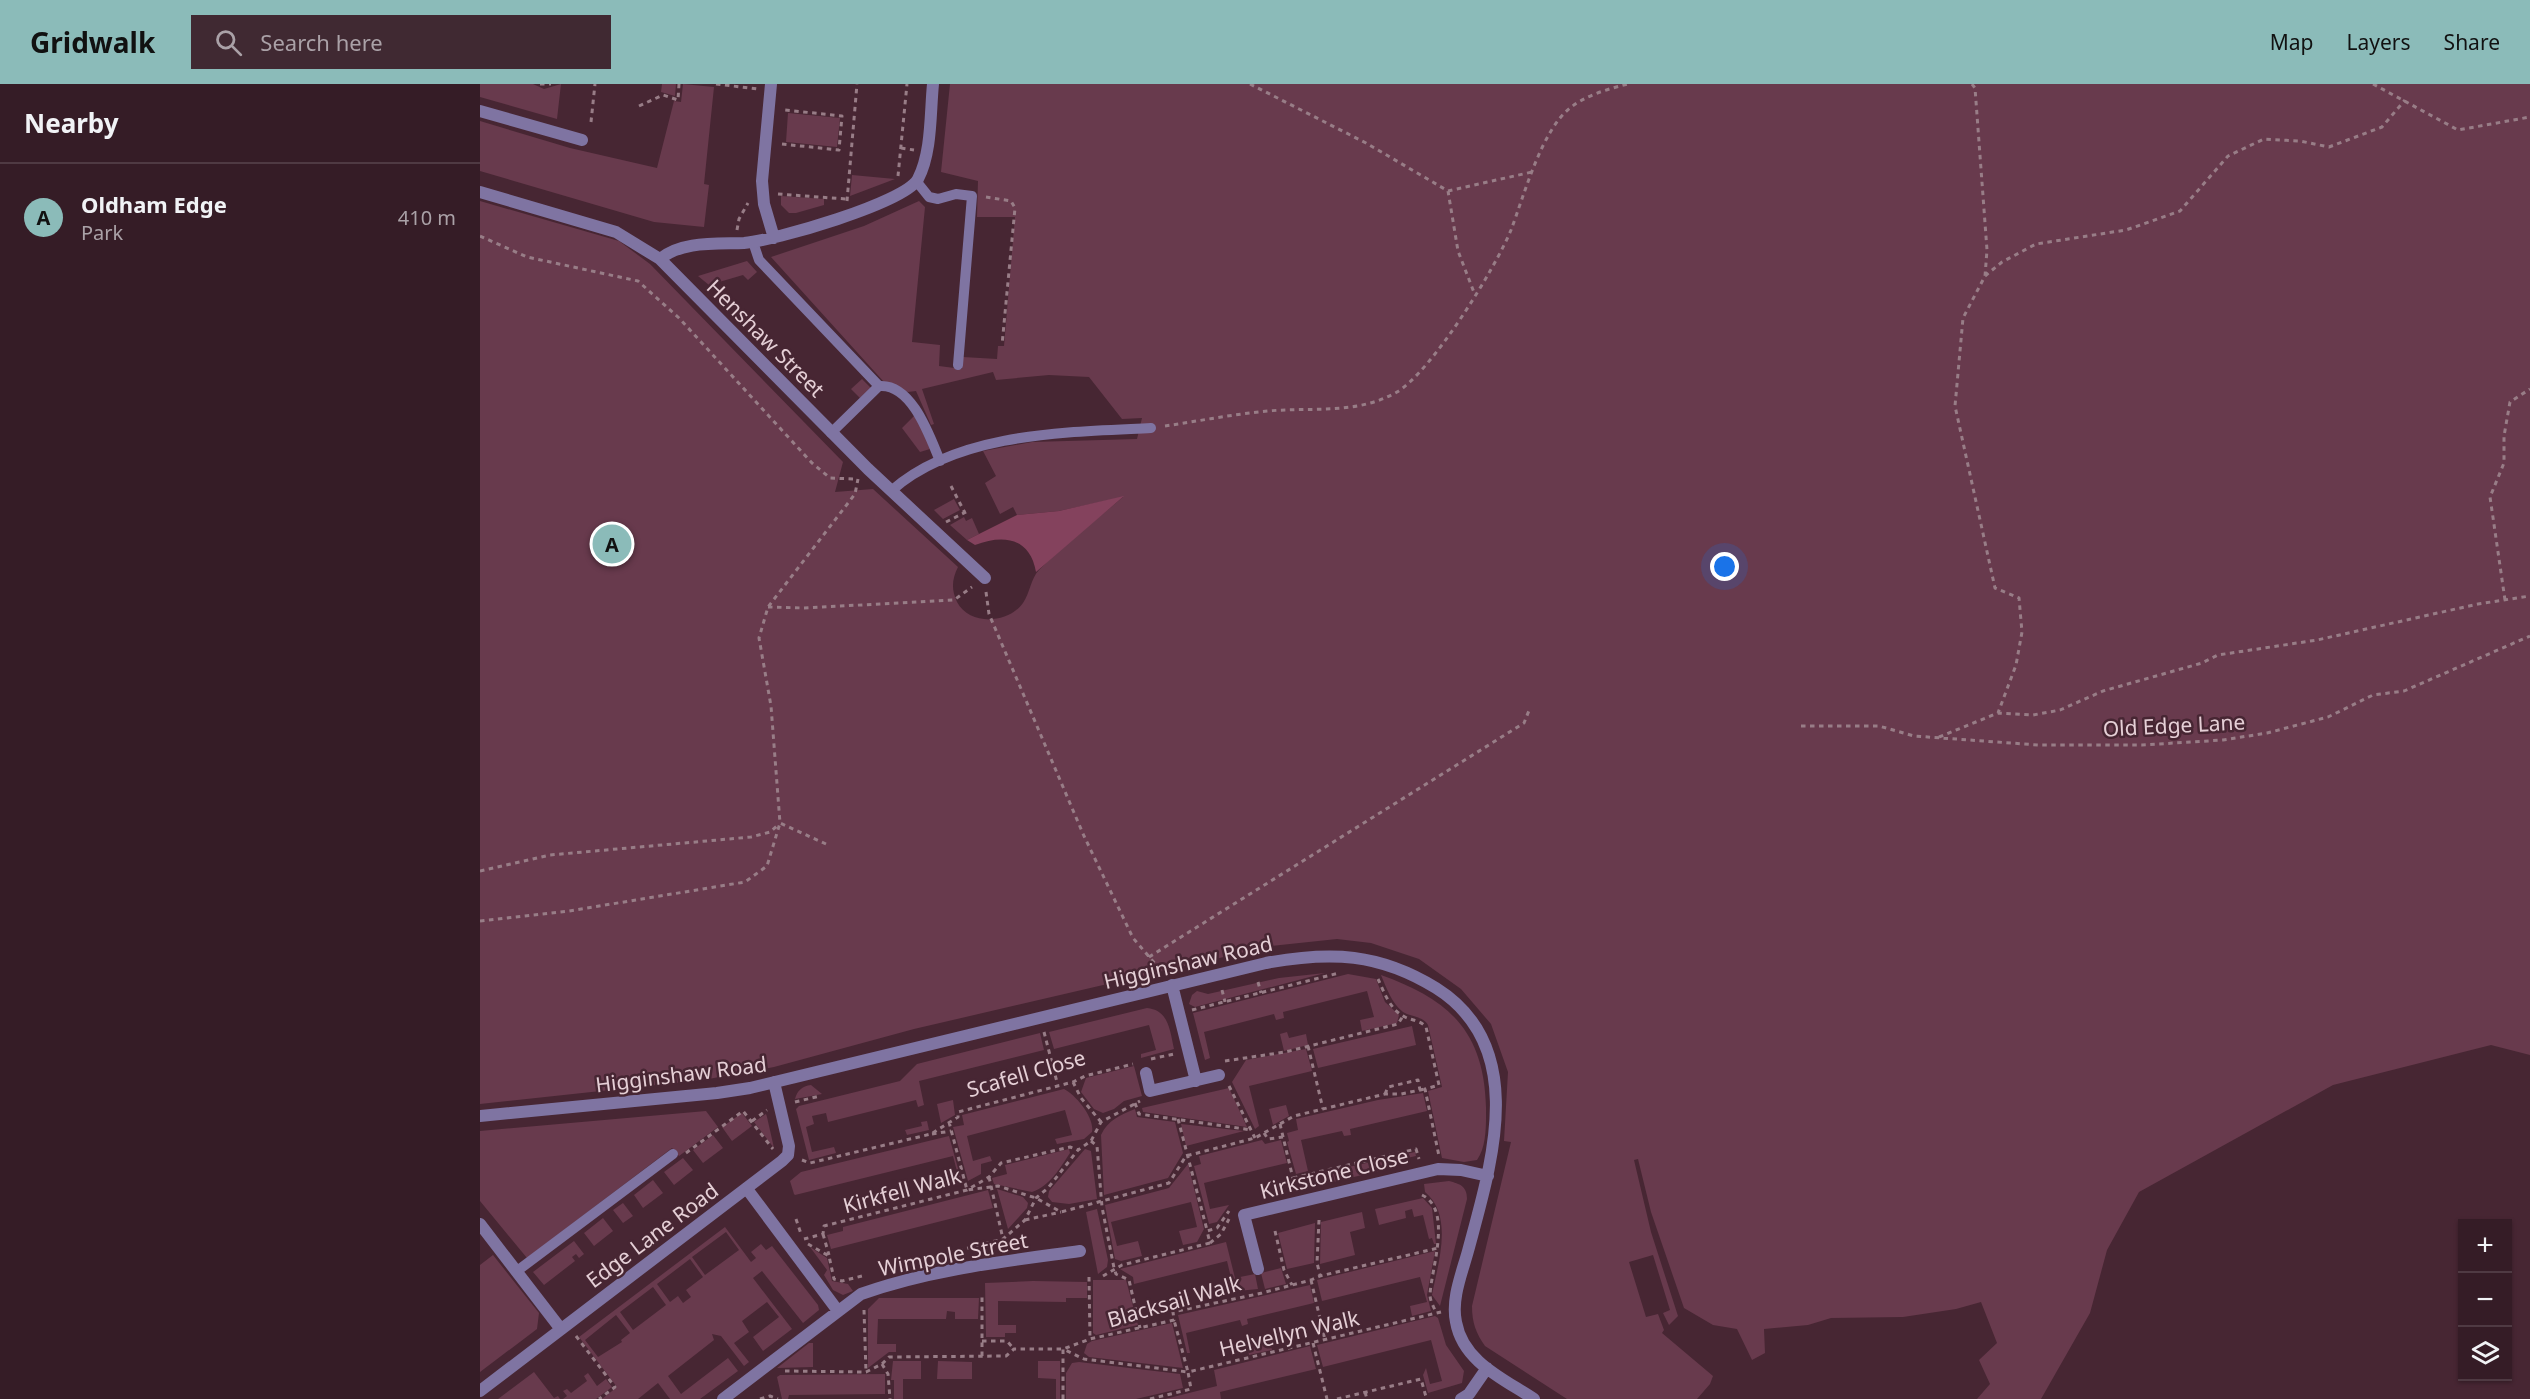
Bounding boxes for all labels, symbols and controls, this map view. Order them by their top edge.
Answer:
search box [191,15,611,69]
text: Gridwalk [30,23,155,61]
icon: search [212,26,245,59]
text: Search here [260,27,383,57]
text: Map [2270,28,2314,56]
text: Layers [2347,28,2411,56]
text: Share [2444,28,2500,56]
text: Nearby [24,105,119,141]
text: Oldham Edge [81,189,227,219]
text: A [37,204,50,231]
text: 410 m [398,204,456,231]
text: Park [81,219,123,246]
street label: Henshaw Street [701,273,831,403]
pin: A [592,522,632,566]
your location [1710,552,1739,581]
street label: Old Edge Lane [2102,707,2246,743]
street label: Higginshaw Road [1101,929,1275,995]
street label: Scafell Close [963,1043,1089,1103]
street label: Higginshaw Road [594,1050,768,1098]
street label: Kirkstone Close [1257,1141,1411,1205]
street label: Kirkfell Walk [840,1161,965,1219]
street label: Edge Lane Road [580,1176,724,1294]
map controls [2458,1219,2512,1381]
button: + [2458,1219,2512,1273]
street label: Wimpole Street [876,1226,1030,1282]
street label: Blacksail Walk [1104,1268,1245,1333]
button: − [2458,1273,2512,1327]
street label: Helvellyn Walk [1216,1303,1363,1363]
button: layers [2458,1327,2512,1381]

